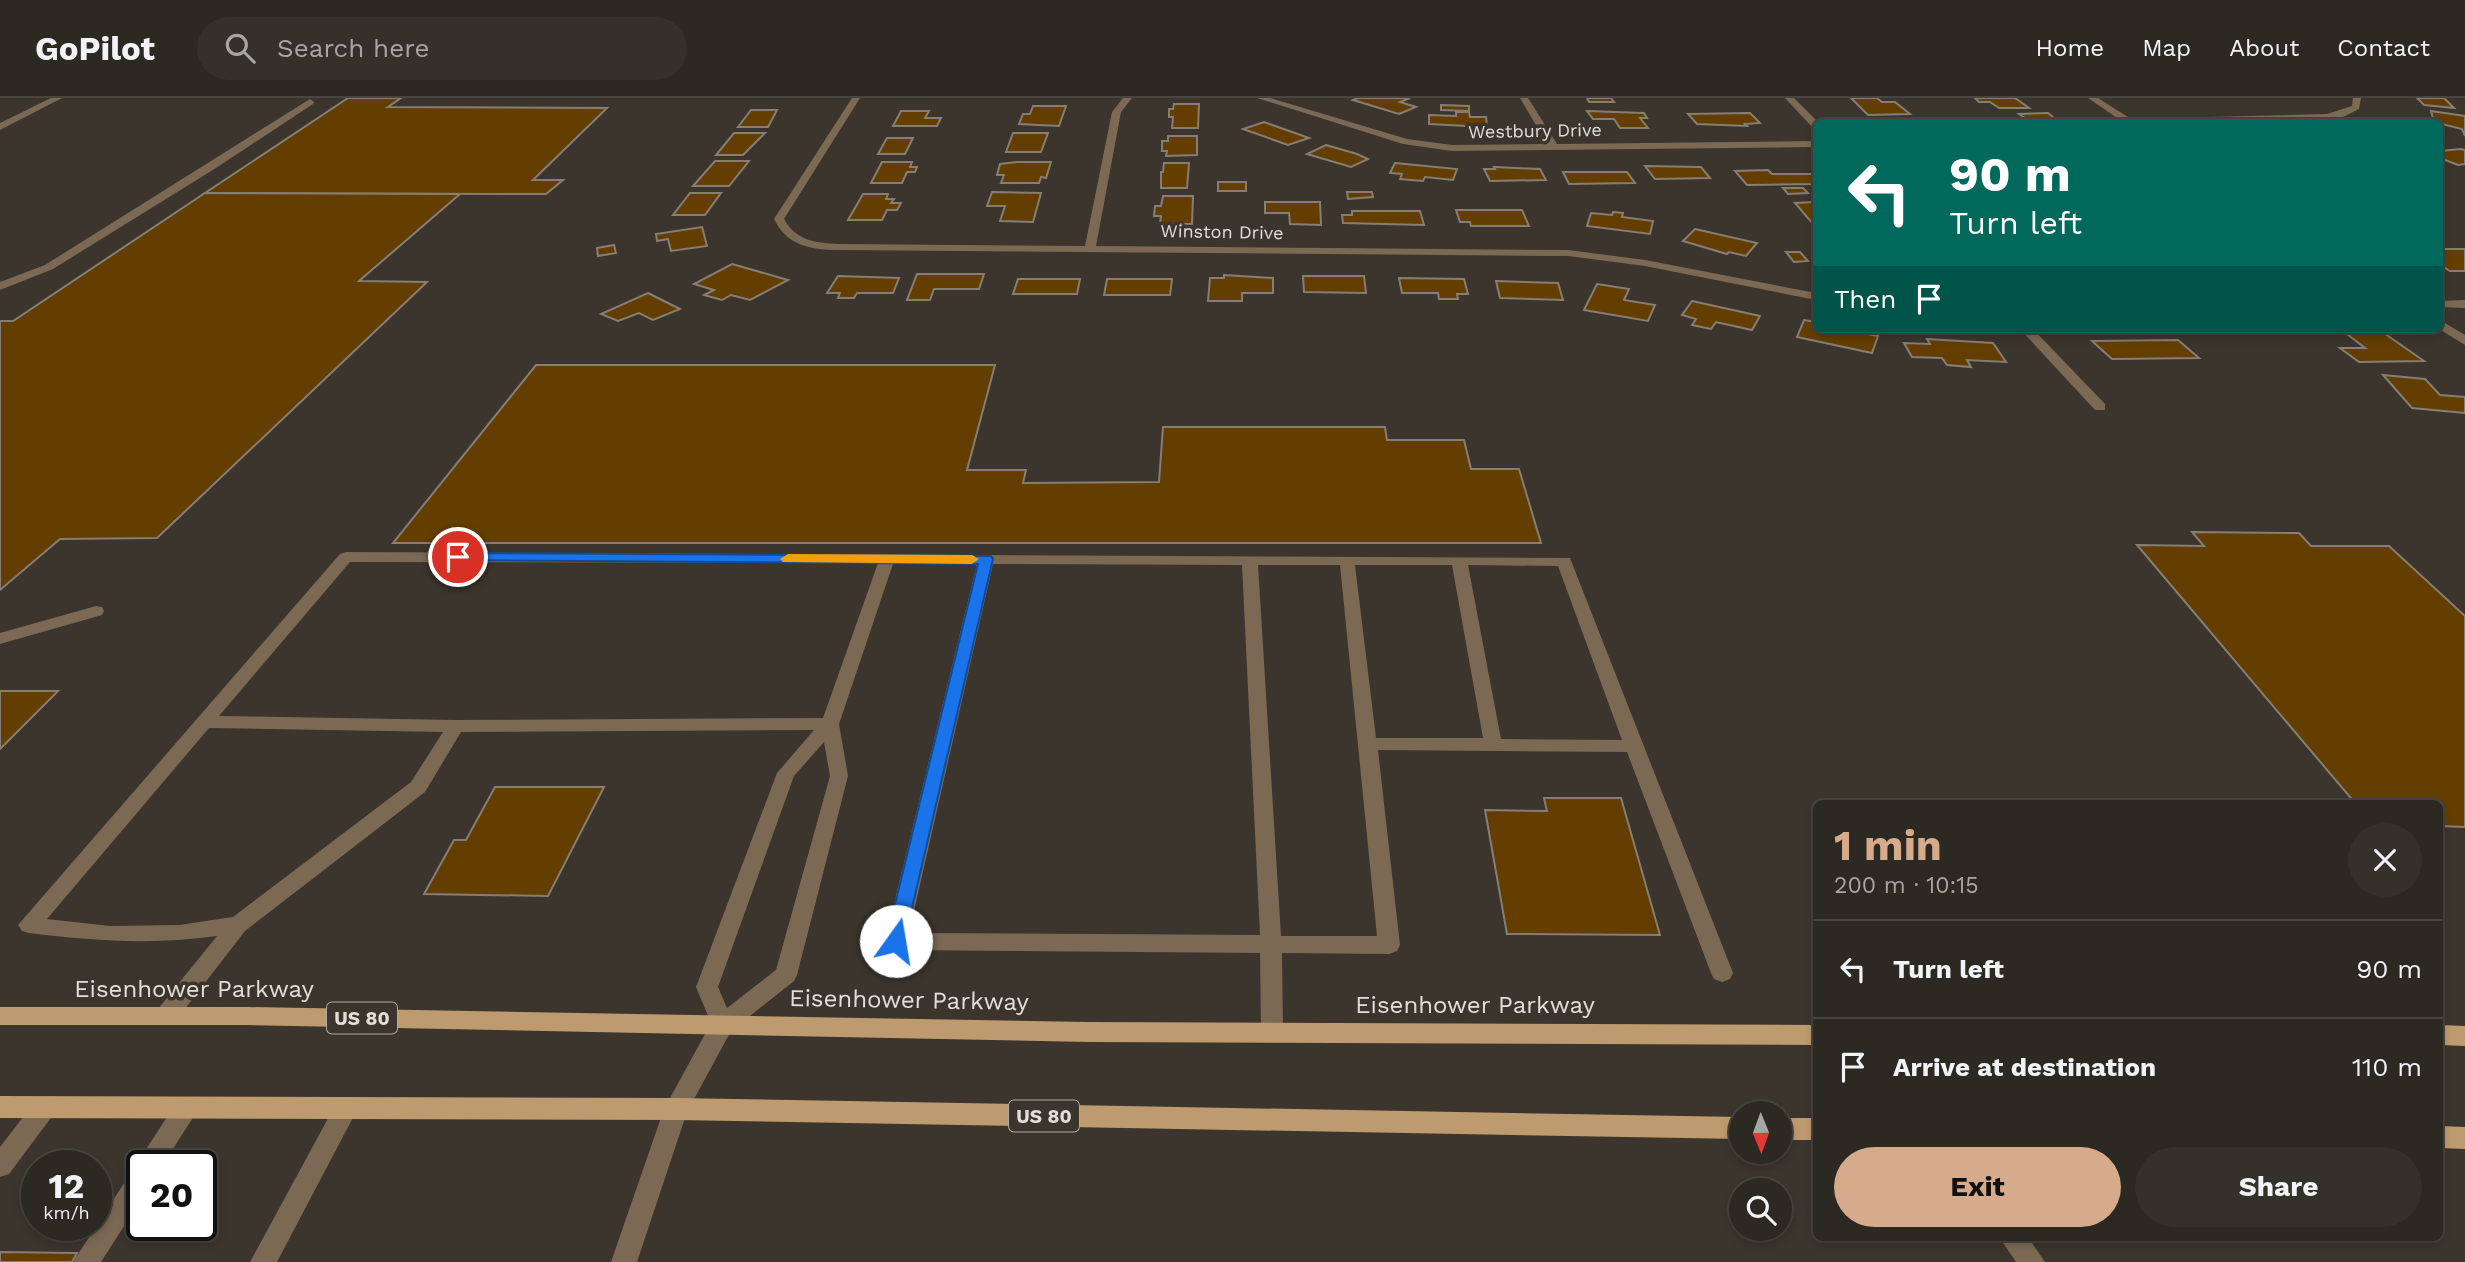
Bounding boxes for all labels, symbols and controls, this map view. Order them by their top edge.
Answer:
search box [197,17,687,80]
text: GoPilot [35,29,155,68]
icon: search [221,29,259,67]
text: Search here [277,33,429,63]
text: Home [2036,34,2104,62]
text: Map [2142,34,2191,62]
text: About [2229,34,2299,62]
text: Contact [2337,34,2430,62]
street label: Westbury Drive [1468,119,1602,142]
text: 90 m [1949,145,2071,203]
icon: left [1834,147,1925,238]
text: Turn left [1949,204,2082,242]
street label: Winston Drive [1160,220,1284,243]
icon: arrive [1910,280,1948,318]
text: Then [1834,284,1896,314]
pin [428,527,488,587]
icon: arrive [439,538,477,576]
text: 1 min [1834,821,1942,870]
button: close [2348,823,2422,897]
text: 200 m · 10:15 [1834,872,1979,899]
position arrow [859,904,933,978]
icon: left [1834,950,1872,988]
text: Turn left [1893,954,2004,984]
text: 90 m [2356,954,2422,984]
street label: Eisenhower Parkway [74,975,314,1003]
street label: Eisenhower Parkway [789,984,1030,1016]
street label: Eisenhower Parkway [1355,991,1595,1019]
road number: US 80 [327,1002,397,1034]
icon: arrive [1834,1048,1872,1086]
text: Arrive at destination [1893,1052,2156,1082]
text: 110 m [2352,1052,2422,1082]
road number: US 80 [1009,1100,1079,1132]
north arrow [1729,1101,1792,1164]
map controls [1729,1101,1792,1241]
button: Exit [1834,1147,2121,1227]
button: Share [2135,1147,2422,1227]
speed limit sign: 20 [126,1150,217,1241]
text: 12 [49,1165,84,1207]
button: search [1729,1178,1792,1241]
text: km/h [43,1202,90,1223]

